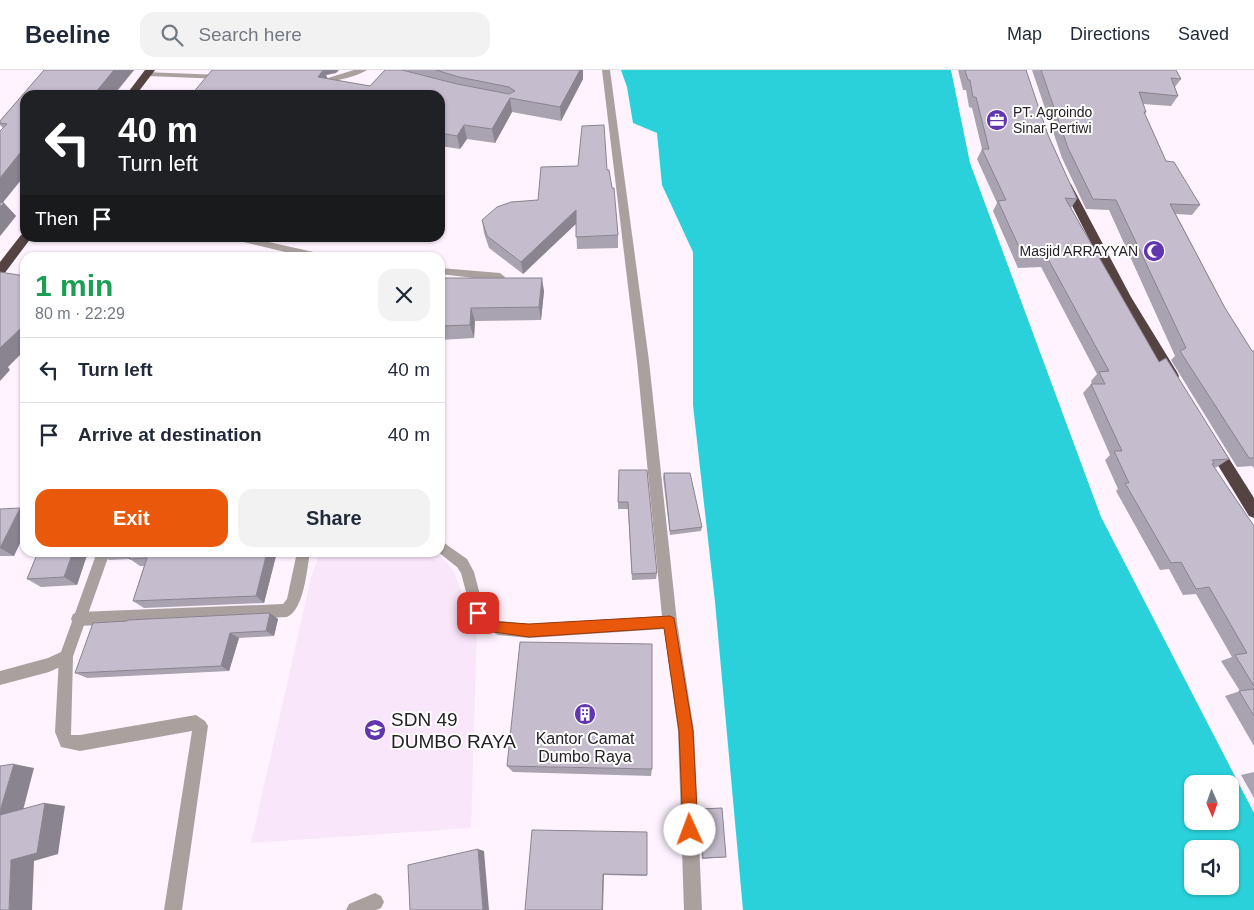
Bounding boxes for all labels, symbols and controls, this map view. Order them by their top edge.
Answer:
search box [140,12,490,57]
text: Beeline [25,21,110,48]
icon: search [158,21,186,49]
text: Search here [198,24,302,45]
text: Map [1007,24,1042,44]
text: Directions [1070,24,1150,44]
text: Saved [1178,24,1229,44]
place label: PT. Agroindo Sinar Pertiwi [1013,104,1093,136]
office icon: PT. Agroindo Sinar Pertiwi [985,108,1009,132]
icon: left [35,110,100,175]
text: 40 m [118,110,198,149]
text: Turn left [118,151,198,176]
icon: arrive [88,205,116,233]
text: Then [35,208,78,229]
mosque icon: Masjid ARRAYYAN [1142,239,1166,263]
place label: Masjid ARRAYYAN [1019,243,1138,259]
text: 1 min [35,269,113,302]
button: close [378,269,430,321]
text: 80 m · 22:29 [35,305,125,322]
icon: left [35,356,63,384]
text: Turn left [78,359,153,380]
text: 40 m [388,359,430,380]
icon: arrive [35,421,63,449]
text: Arrive at destination [78,424,262,445]
text: 40 m [388,424,430,445]
button: Exit [35,489,228,547]
button: Share [238,489,430,547]
pin [457,592,499,634]
icon: arrive [464,599,492,627]
building icon: Kantor Camat Dumbo Raya [573,702,597,726]
place label: SDN 49 DUMBO RAYA [391,709,516,752]
school or university icon: SDN 49 DUMBO RAYA [363,718,387,742]
place label: Kantor Camat Dumbo Raya [536,730,635,765]
north arrow [1184,775,1239,830]
map controls [1184,775,1239,895]
position arrow [663,803,715,855]
button: sound [1184,840,1239,895]

